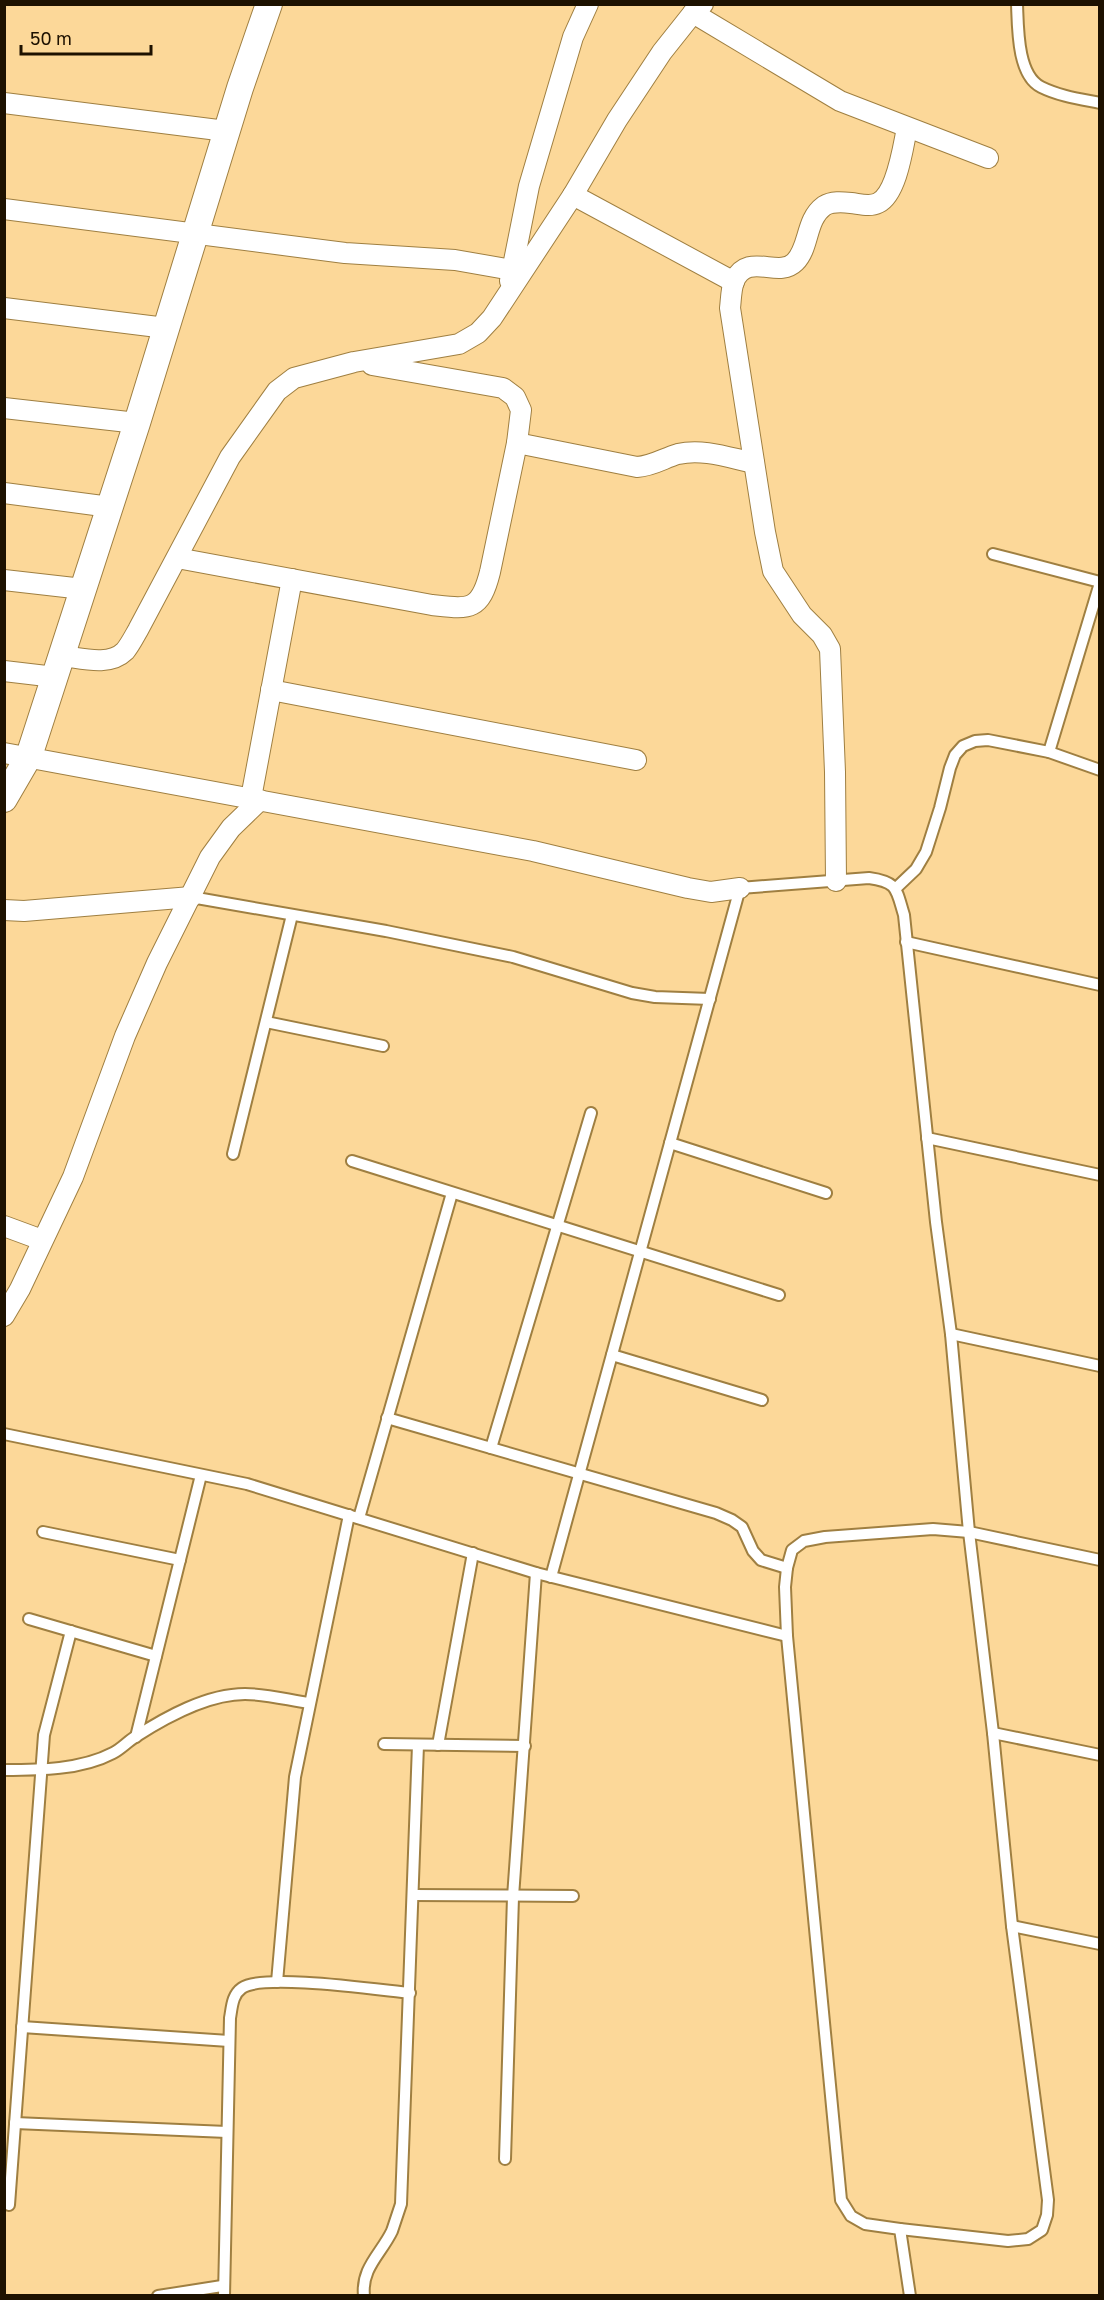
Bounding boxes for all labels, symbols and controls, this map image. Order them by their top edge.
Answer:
scale bar [21,18,152,56]
text: 50 m [30,27,72,49]

